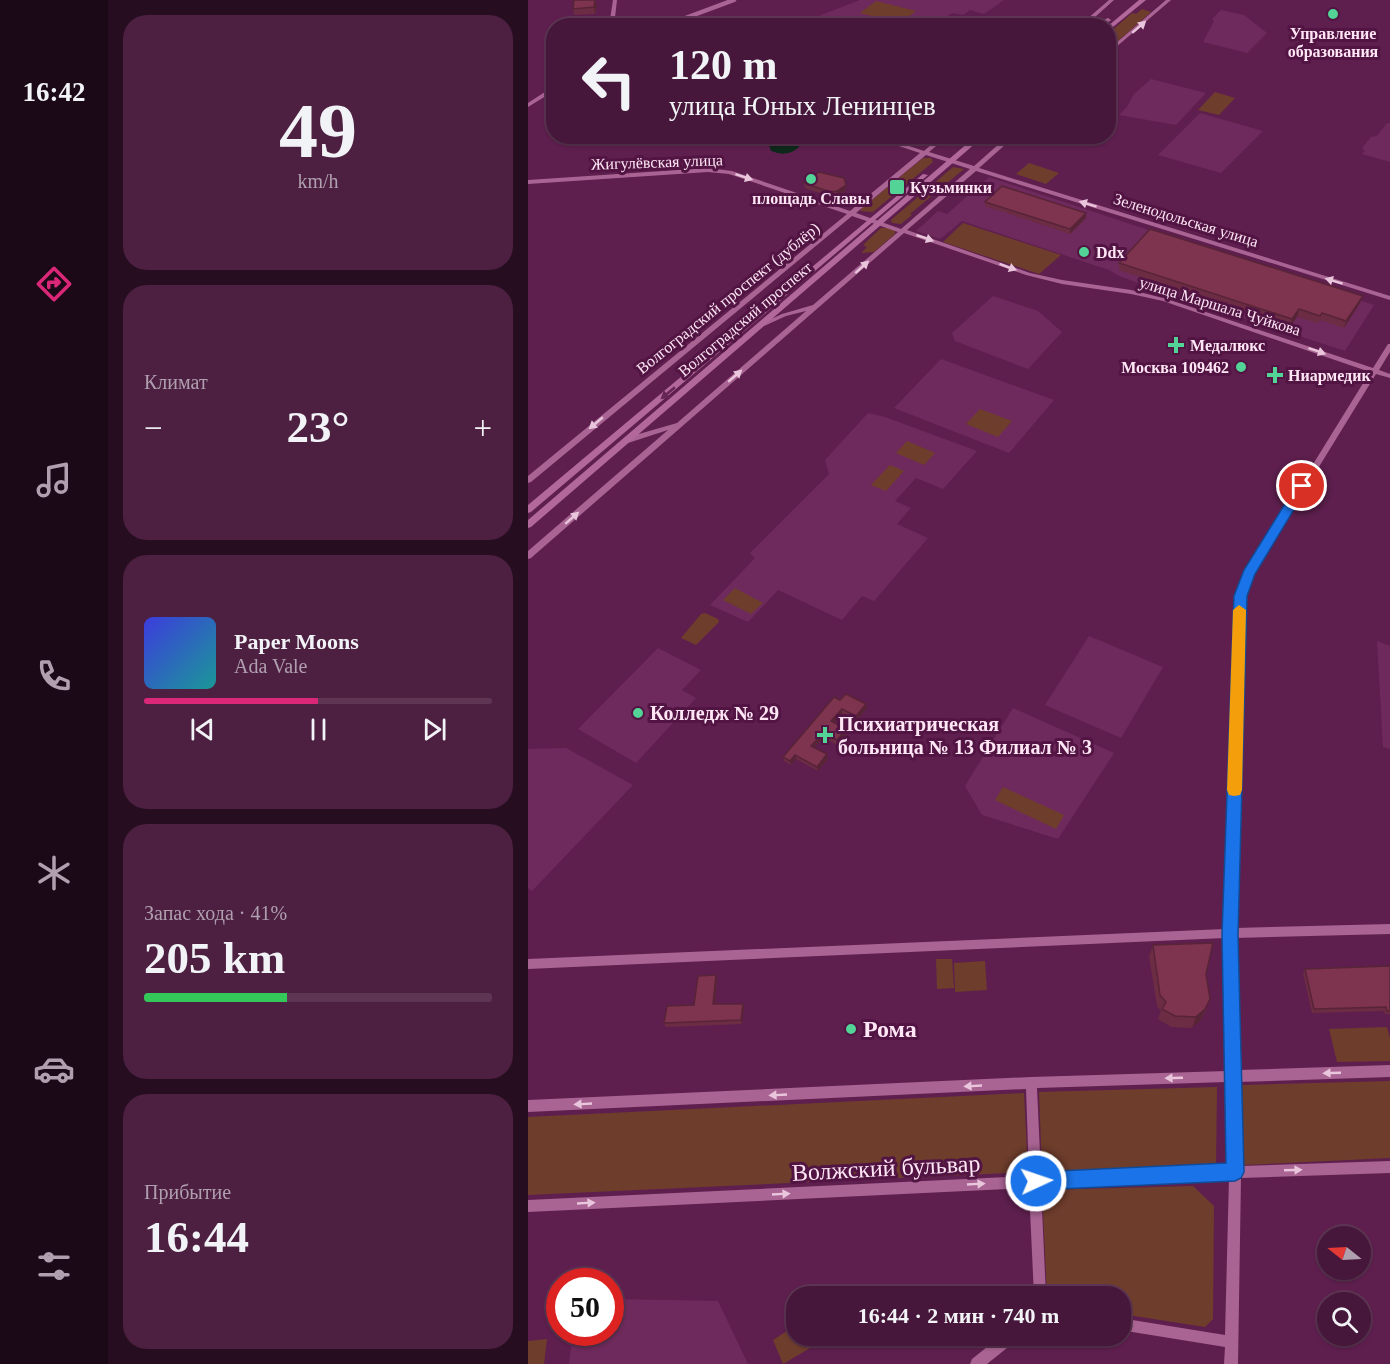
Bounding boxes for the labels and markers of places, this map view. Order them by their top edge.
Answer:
marker: Управление образования [1326,7,1340,21]
place label: Управление образования [1288,25,1379,61]
marker: площадь Славы [804,172,818,186]
marker: Кузьминки [888,178,906,196]
place label: Кузьминки [910,179,992,197]
place label: площадь Славы [752,190,870,207]
place label: Ddx [1096,244,1124,261]
marker: Ddx [1077,245,1091,259]
marker: Медалюкс [1167,336,1185,354]
place label: Медалюкс [1190,337,1265,354]
place label: Москва 109462 [1121,359,1229,376]
marker: Москва 109462 [1234,360,1248,374]
marker: Ниармедик [1266,366,1284,384]
place label: Ниармедик [1288,367,1371,385]
pin [1276,460,1327,511]
place label: Колледж № 29 [650,702,779,724]
marker: Колледж № 29 [631,706,645,720]
place label: Психиатрическая больница № 13 Филиал № 3 [838,713,1092,758]
marker: Психиатрическая больница № 13 Филиал № 3 [816,726,834,744]
place label: Рома [863,1016,917,1042]
marker: Рома [844,1022,858,1036]

